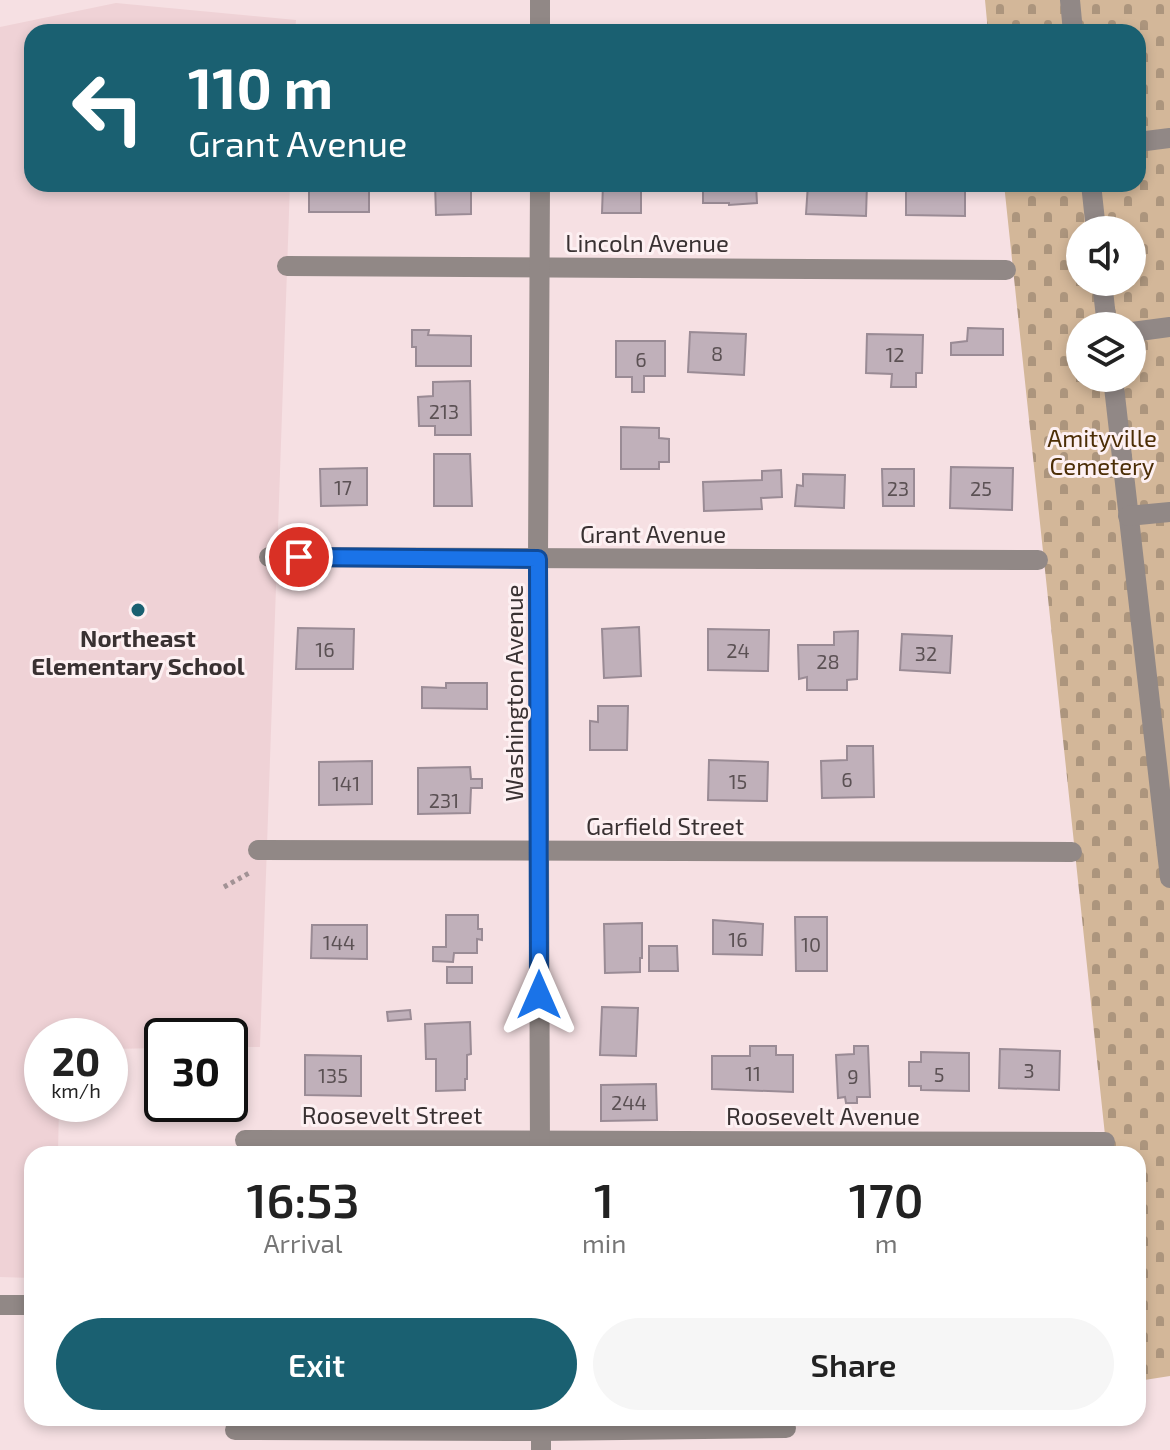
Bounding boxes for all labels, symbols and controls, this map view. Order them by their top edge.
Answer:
text: 110 m [188,53,333,120]
icon: left [56,56,160,160]
text: Grant Avenue [188,121,407,164]
map controls [1066,216,1146,392]
button: sound [1066,216,1146,296]
street label: Lincoln Avenue [565,228,729,257]
button: layers [1066,312,1146,392]
house number: 8 [711,341,723,365]
house number: 12 [885,342,905,366]
house number: 6 [635,347,647,371]
house number: 213 [429,399,459,423]
park label: Amityville Cemetery [1047,423,1157,480]
house number: 17 [334,475,352,499]
house number: 23 [887,476,909,500]
house number: 25 [970,476,992,500]
street label: Grant Avenue [580,519,726,548]
pin [265,523,333,591]
icon: arrive [277,535,321,579]
street label: Washington Avenue [499,585,528,801]
marker: Northeast Elementary School [129,601,147,619]
place label: Northeast Elementary School [31,623,245,680]
house number: 16 [315,637,335,661]
house number: 24 [726,638,750,662]
house number: 32 [915,641,937,665]
house number: 28 [816,649,840,673]
house number: 6 [841,767,853,791]
house number: 15 [729,769,747,793]
house number: 141 [332,771,360,795]
house number: 231 [429,788,459,812]
street label: Garfield Street [586,811,744,840]
house number: 16 [728,927,748,951]
house number: 144 [323,930,355,954]
house number: 10 [801,932,821,956]
position arrow [497,953,581,1037]
speed limit sign: 30 [144,1018,248,1122]
text: 20 [52,1036,100,1084]
house number: 3 [1023,1058,1035,1082]
house number: 11 [745,1061,761,1085]
house number: 5 [934,1062,944,1086]
house number: 135 [318,1063,348,1087]
house number: 9 [847,1064,859,1088]
text: km/h [51,1078,101,1102]
house number: 244 [611,1090,647,1114]
street label: Roosevelt Street [302,1100,482,1129]
street label: Roosevelt Avenue [726,1101,920,1130]
text: 16:53 [246,1170,360,1228]
text: 1 [594,1170,614,1228]
text: 170 [849,1170,924,1228]
text: Arrival [263,1227,343,1258]
text: min [582,1227,626,1258]
text: m [875,1227,898,1258]
button: Exit [56,1318,577,1410]
button: Share [593,1318,1114,1410]

